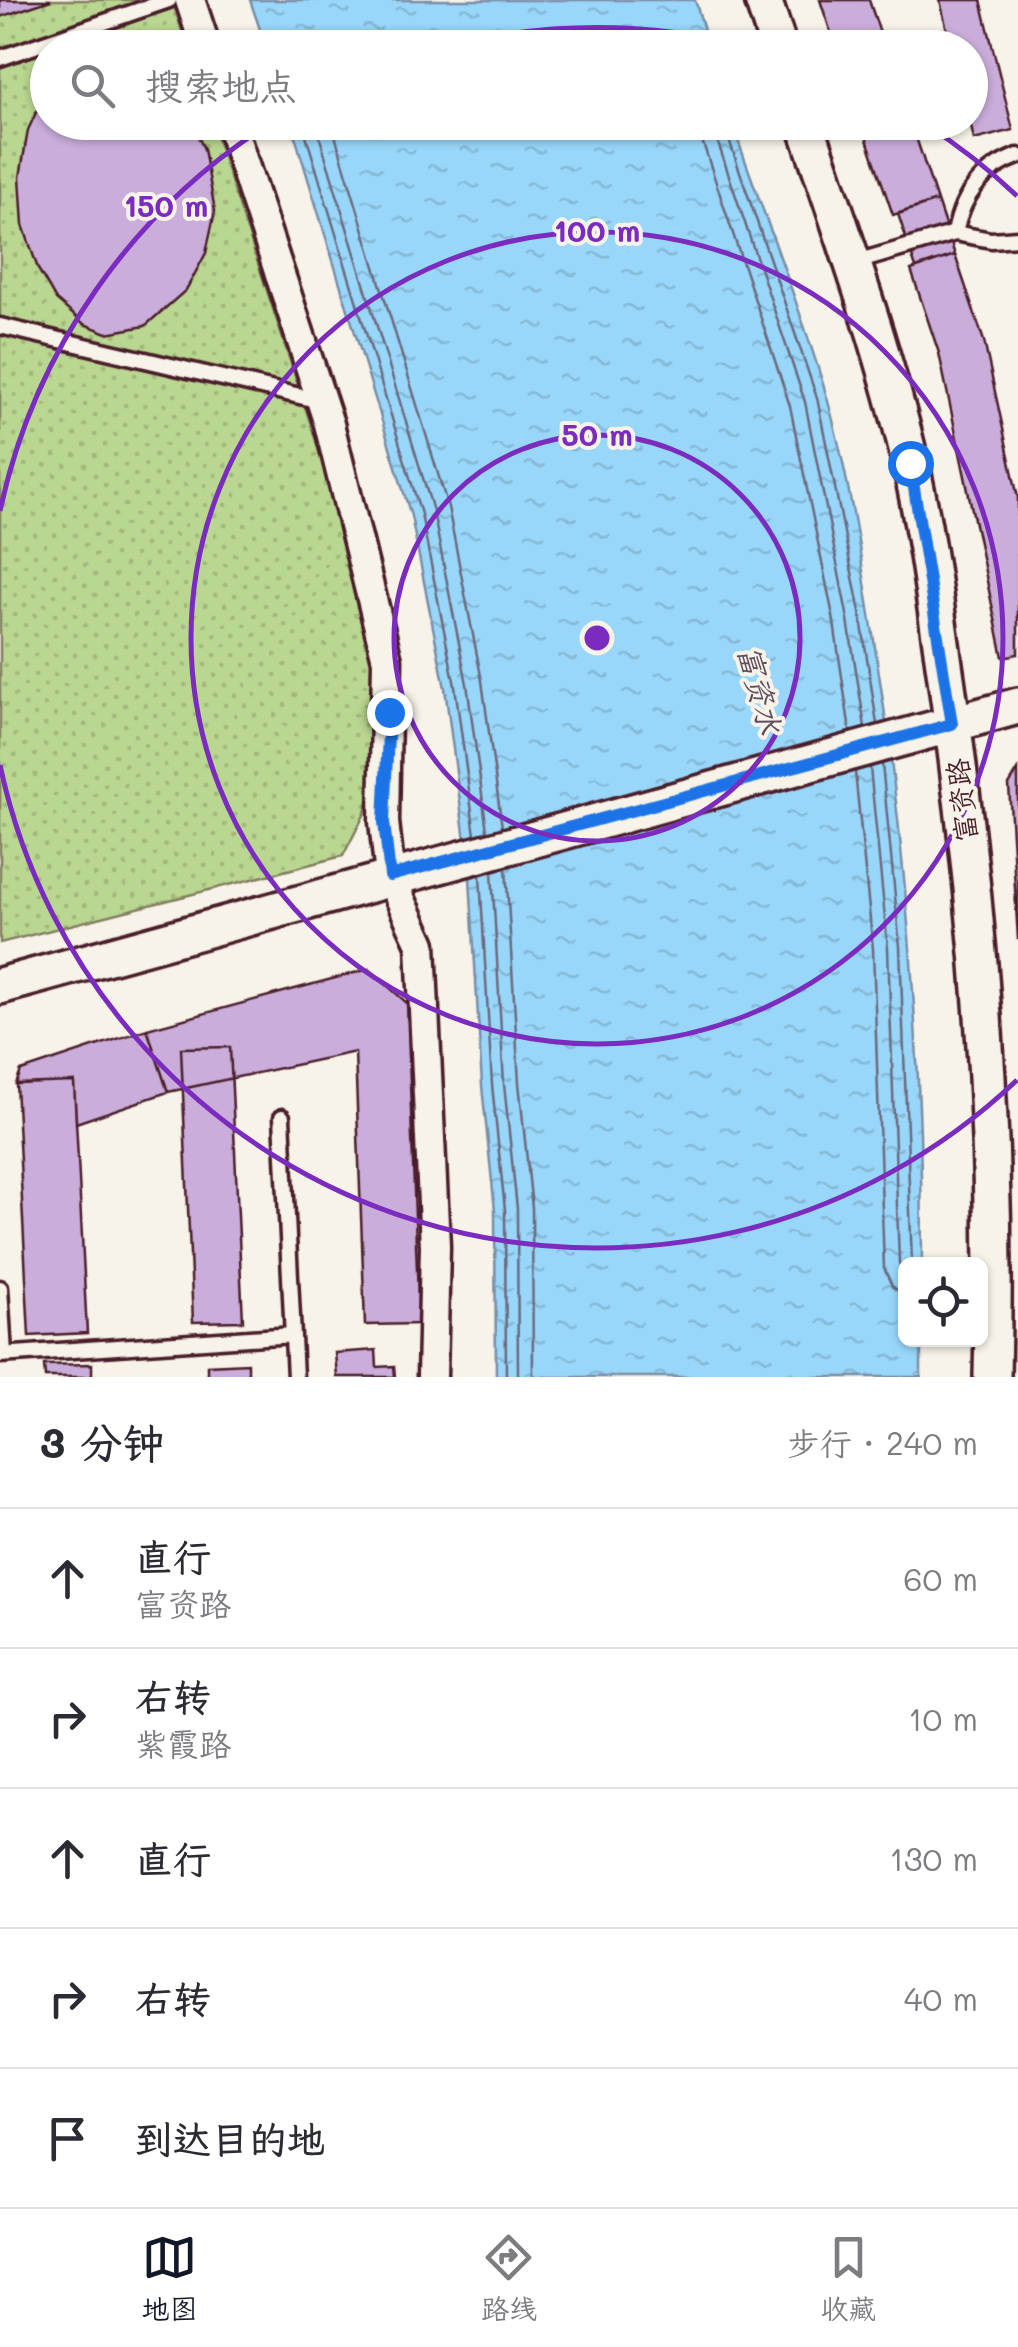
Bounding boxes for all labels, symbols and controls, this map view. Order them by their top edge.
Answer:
search box [30,30,988,140]
icon: search [65,58,120,113]
text: 搜索地点 [145,60,297,110]
text: 150 m [124,185,208,225]
text: 100 m [554,210,640,250]
text: 50 m [561,414,633,454]
route start [888,441,934,487]
centre of rings [579,620,615,656]
water label: 富资水 [730,641,792,739]
route end [367,690,413,736]
street label: 富资路 [938,756,984,844]
map controls [898,1257,988,1347]
button: locate [898,1257,988,1347]
text: 3 分钟 [40,1414,164,1469]
text: 步行 · 240 m [787,1421,978,1463]
text: 直行 [135,1531,211,1581]
icon: ahead [40,1551,95,1606]
text: 60 m [903,1557,978,1599]
text: 富资路 [135,1582,231,1624]
text: 右转 [135,1671,211,1721]
icon: right [40,1691,95,1746]
text: 10 m [908,1697,978,1739]
text: 紫霞路 [135,1722,231,1764]
icon: ahead [40,1831,95,1886]
text: 直行 [135,1833,211,1883]
text: 130 m [889,1837,978,1879]
icon: right [40,1971,95,2026]
text: 右转 [135,1973,211,2023]
text: 40 m [904,1977,978,2019]
icon: arrive [40,2111,95,2166]
text: 到达目的地 [135,2113,325,2163]
tab: 地图 [142,2230,198,2327]
tab: 路线 [481,2230,537,2327]
tab: 收藏 [820,2230,876,2327]

